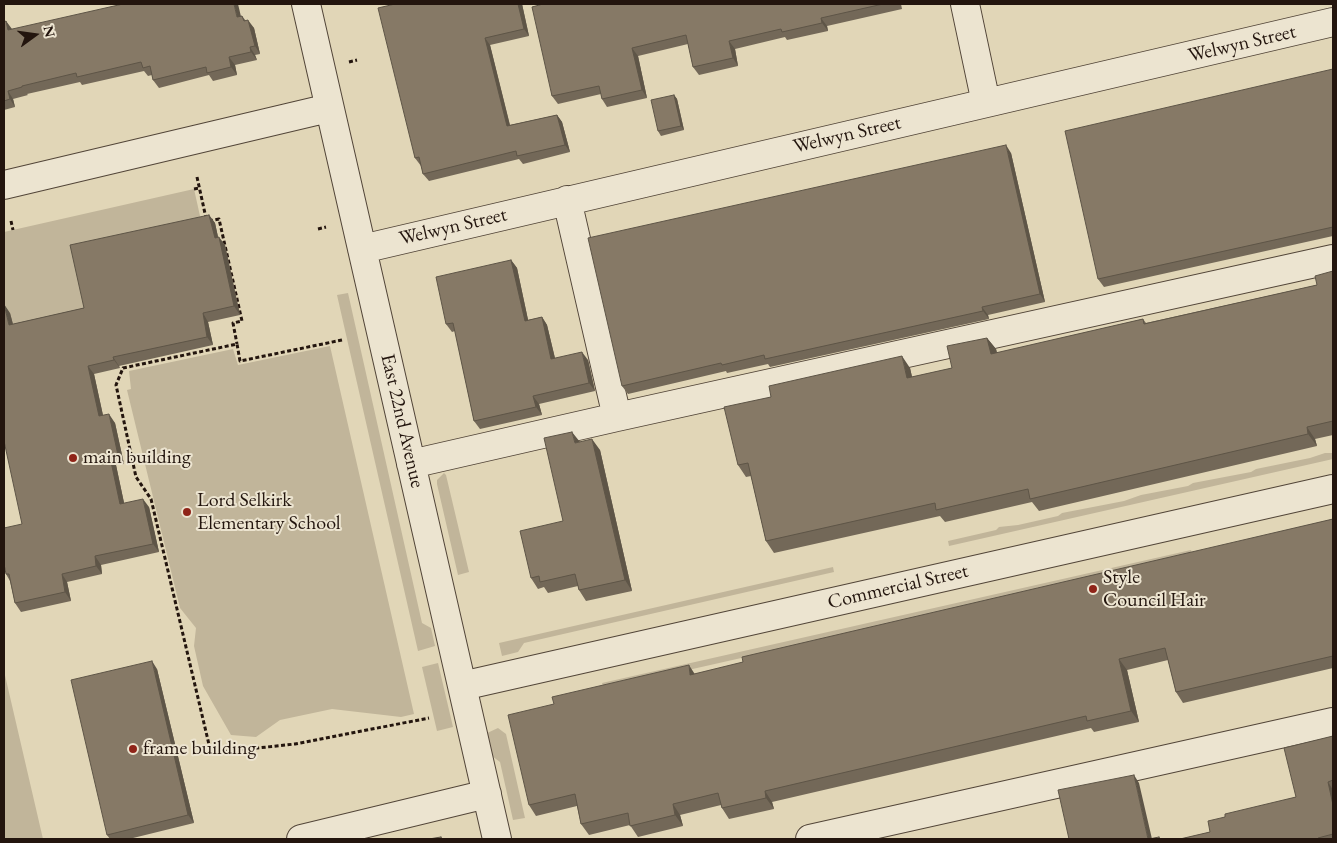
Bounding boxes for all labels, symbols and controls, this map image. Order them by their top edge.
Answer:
north arrow [10,10,60,60]
street label: Welwyn Street [1186,20,1298,68]
text: N [39,24,60,39]
street label: Welwyn Street [791,111,903,159]
street label: Welwyn Street [397,203,509,251]
street label: East 22nd Avenue [375,352,429,490]
place label: main building [83,446,191,470]
marker: main building [67,452,79,464]
place label: Lord Selkirk Elementary School [197,489,341,536]
marker: Lord Selkirk Elementary School [181,506,193,518]
street label: Commercial Street [825,559,971,615]
place label: Style Council Hair [1103,566,1206,613]
marker: Style Council Hair [1087,583,1099,595]
place label: frame building [143,737,256,761]
marker: frame building [127,743,139,755]

